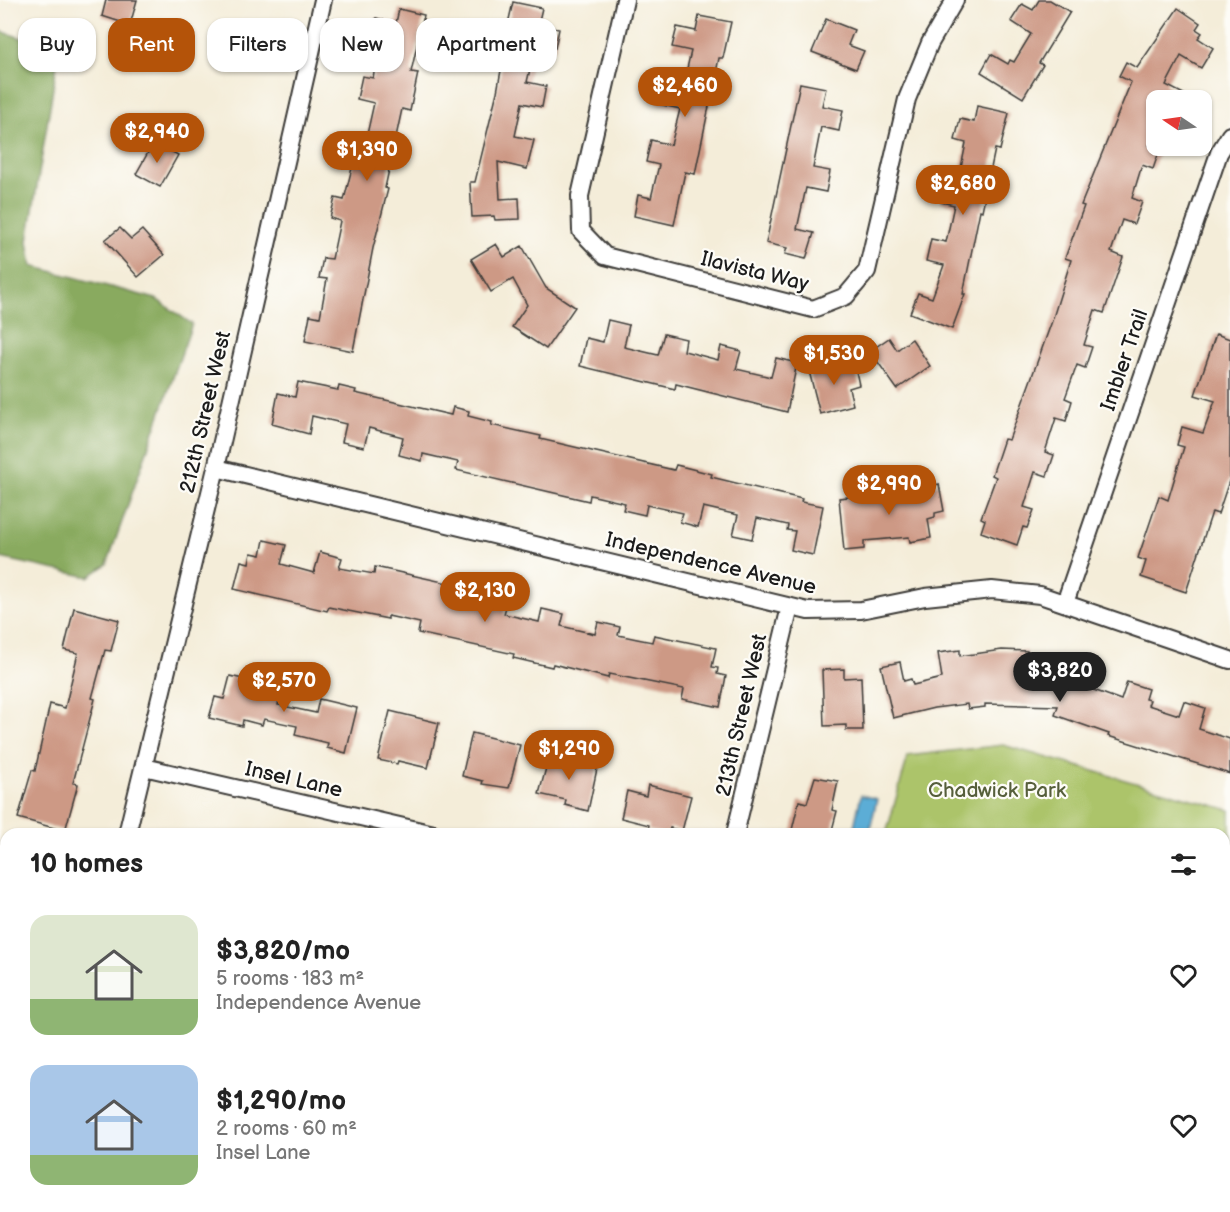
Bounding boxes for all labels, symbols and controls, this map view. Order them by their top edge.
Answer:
chip: Buy [18,18,96,72]
chip: Rent [108,18,195,72]
chip: Filters [207,18,308,72]
chip: New [320,18,404,72]
chip: Apartment [416,18,557,72]
pin: $2,460 [636,67,734,118]
text: $2,460 [652,74,718,98]
north arrow [1146,90,1212,156]
map controls [1146,90,1212,156]
pin: $2,940 [108,113,206,164]
text: $2,940 [124,120,190,144]
pin: $1,390 [318,131,416,182]
text: $1,390 [336,138,398,162]
pin: $2,680 [914,165,1012,216]
text: $2,680 [930,172,996,196]
street label: Ilavista Way [698,246,812,297]
street label: Imbler Trail [1095,306,1154,414]
street label: 212th Street West [175,328,236,496]
pin: $1,530 [785,335,883,386]
text: $1,530 [803,342,865,366]
pin: $2,990 [840,465,938,516]
text: $2,990 [856,472,922,496]
street label: Independence Avenue [603,527,819,600]
pin: $2,130 [436,572,534,623]
text: $2,130 [454,579,516,603]
street label: 213th Street West [711,631,772,799]
pin: $3,820 [1011,652,1109,703]
text: $3,820 [1027,659,1093,683]
pin: $2,570 [235,662,333,713]
text: $2,570 [252,669,316,693]
pin: $1,290 [520,730,618,781]
text: $1,290 [538,737,600,761]
street label: Insel Lane [243,756,345,803]
park label: Chadwick Park [928,778,1067,803]
icon: filters [1167,848,1200,881]
text: 10 homes [30,849,143,880]
text: $3,820/mo [216,936,350,967]
icon: home [78,939,150,1011]
icon: heart [1167,959,1200,992]
text: 5 rooms · 183 m² [216,967,364,991]
text: Independence Avenue [216,991,421,1015]
text: $1,290/mo [216,1086,346,1117]
icon: home [78,1089,150,1161]
icon: heart [1167,1109,1200,1142]
text: 2 rooms · 60 m² [216,1117,357,1141]
text: Insel Lane [216,1141,310,1165]

